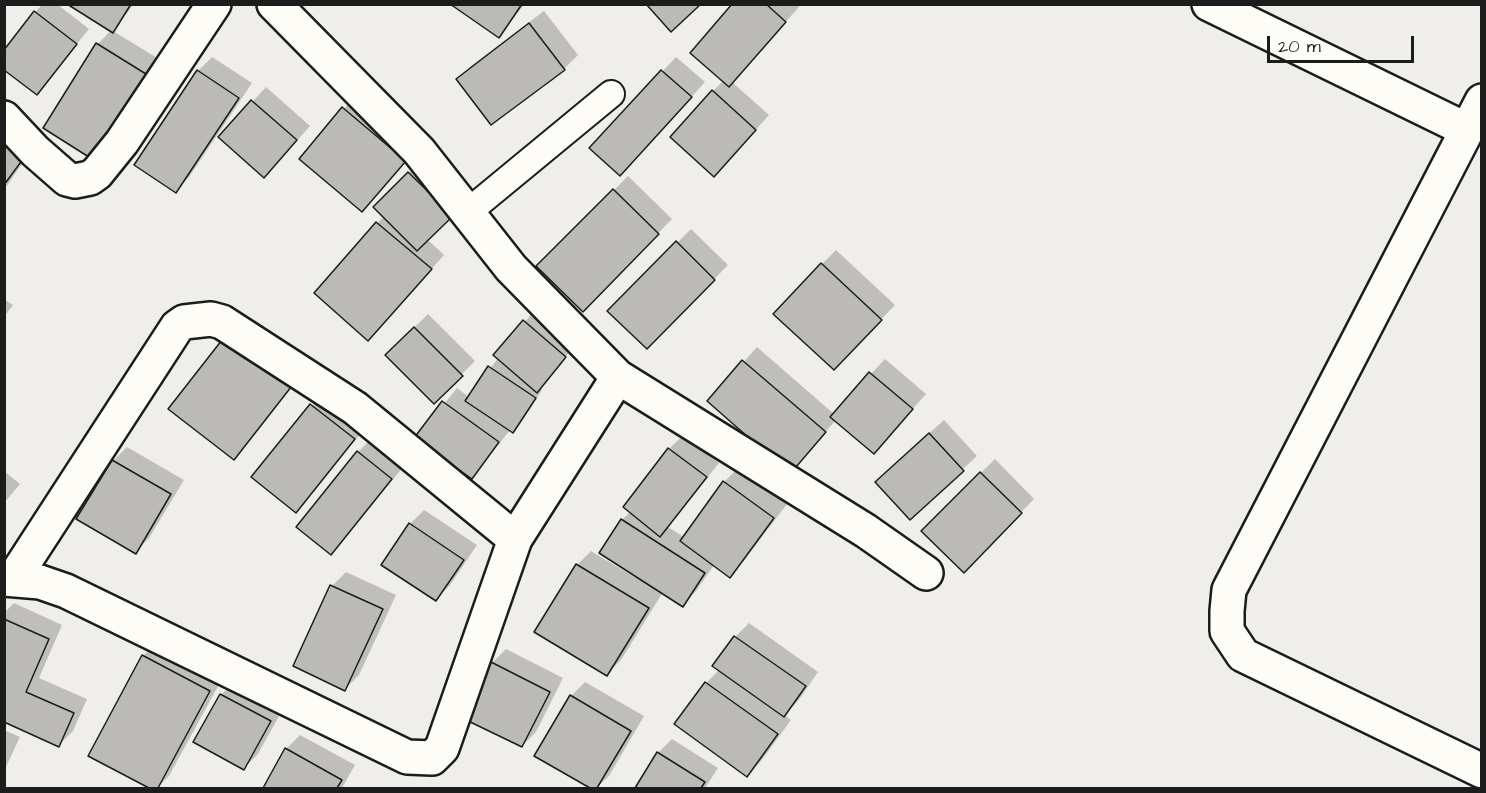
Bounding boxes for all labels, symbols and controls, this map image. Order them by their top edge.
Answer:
scale bar [1270,24,1417,62]
text: 20 m [1278,34,1321,59]

